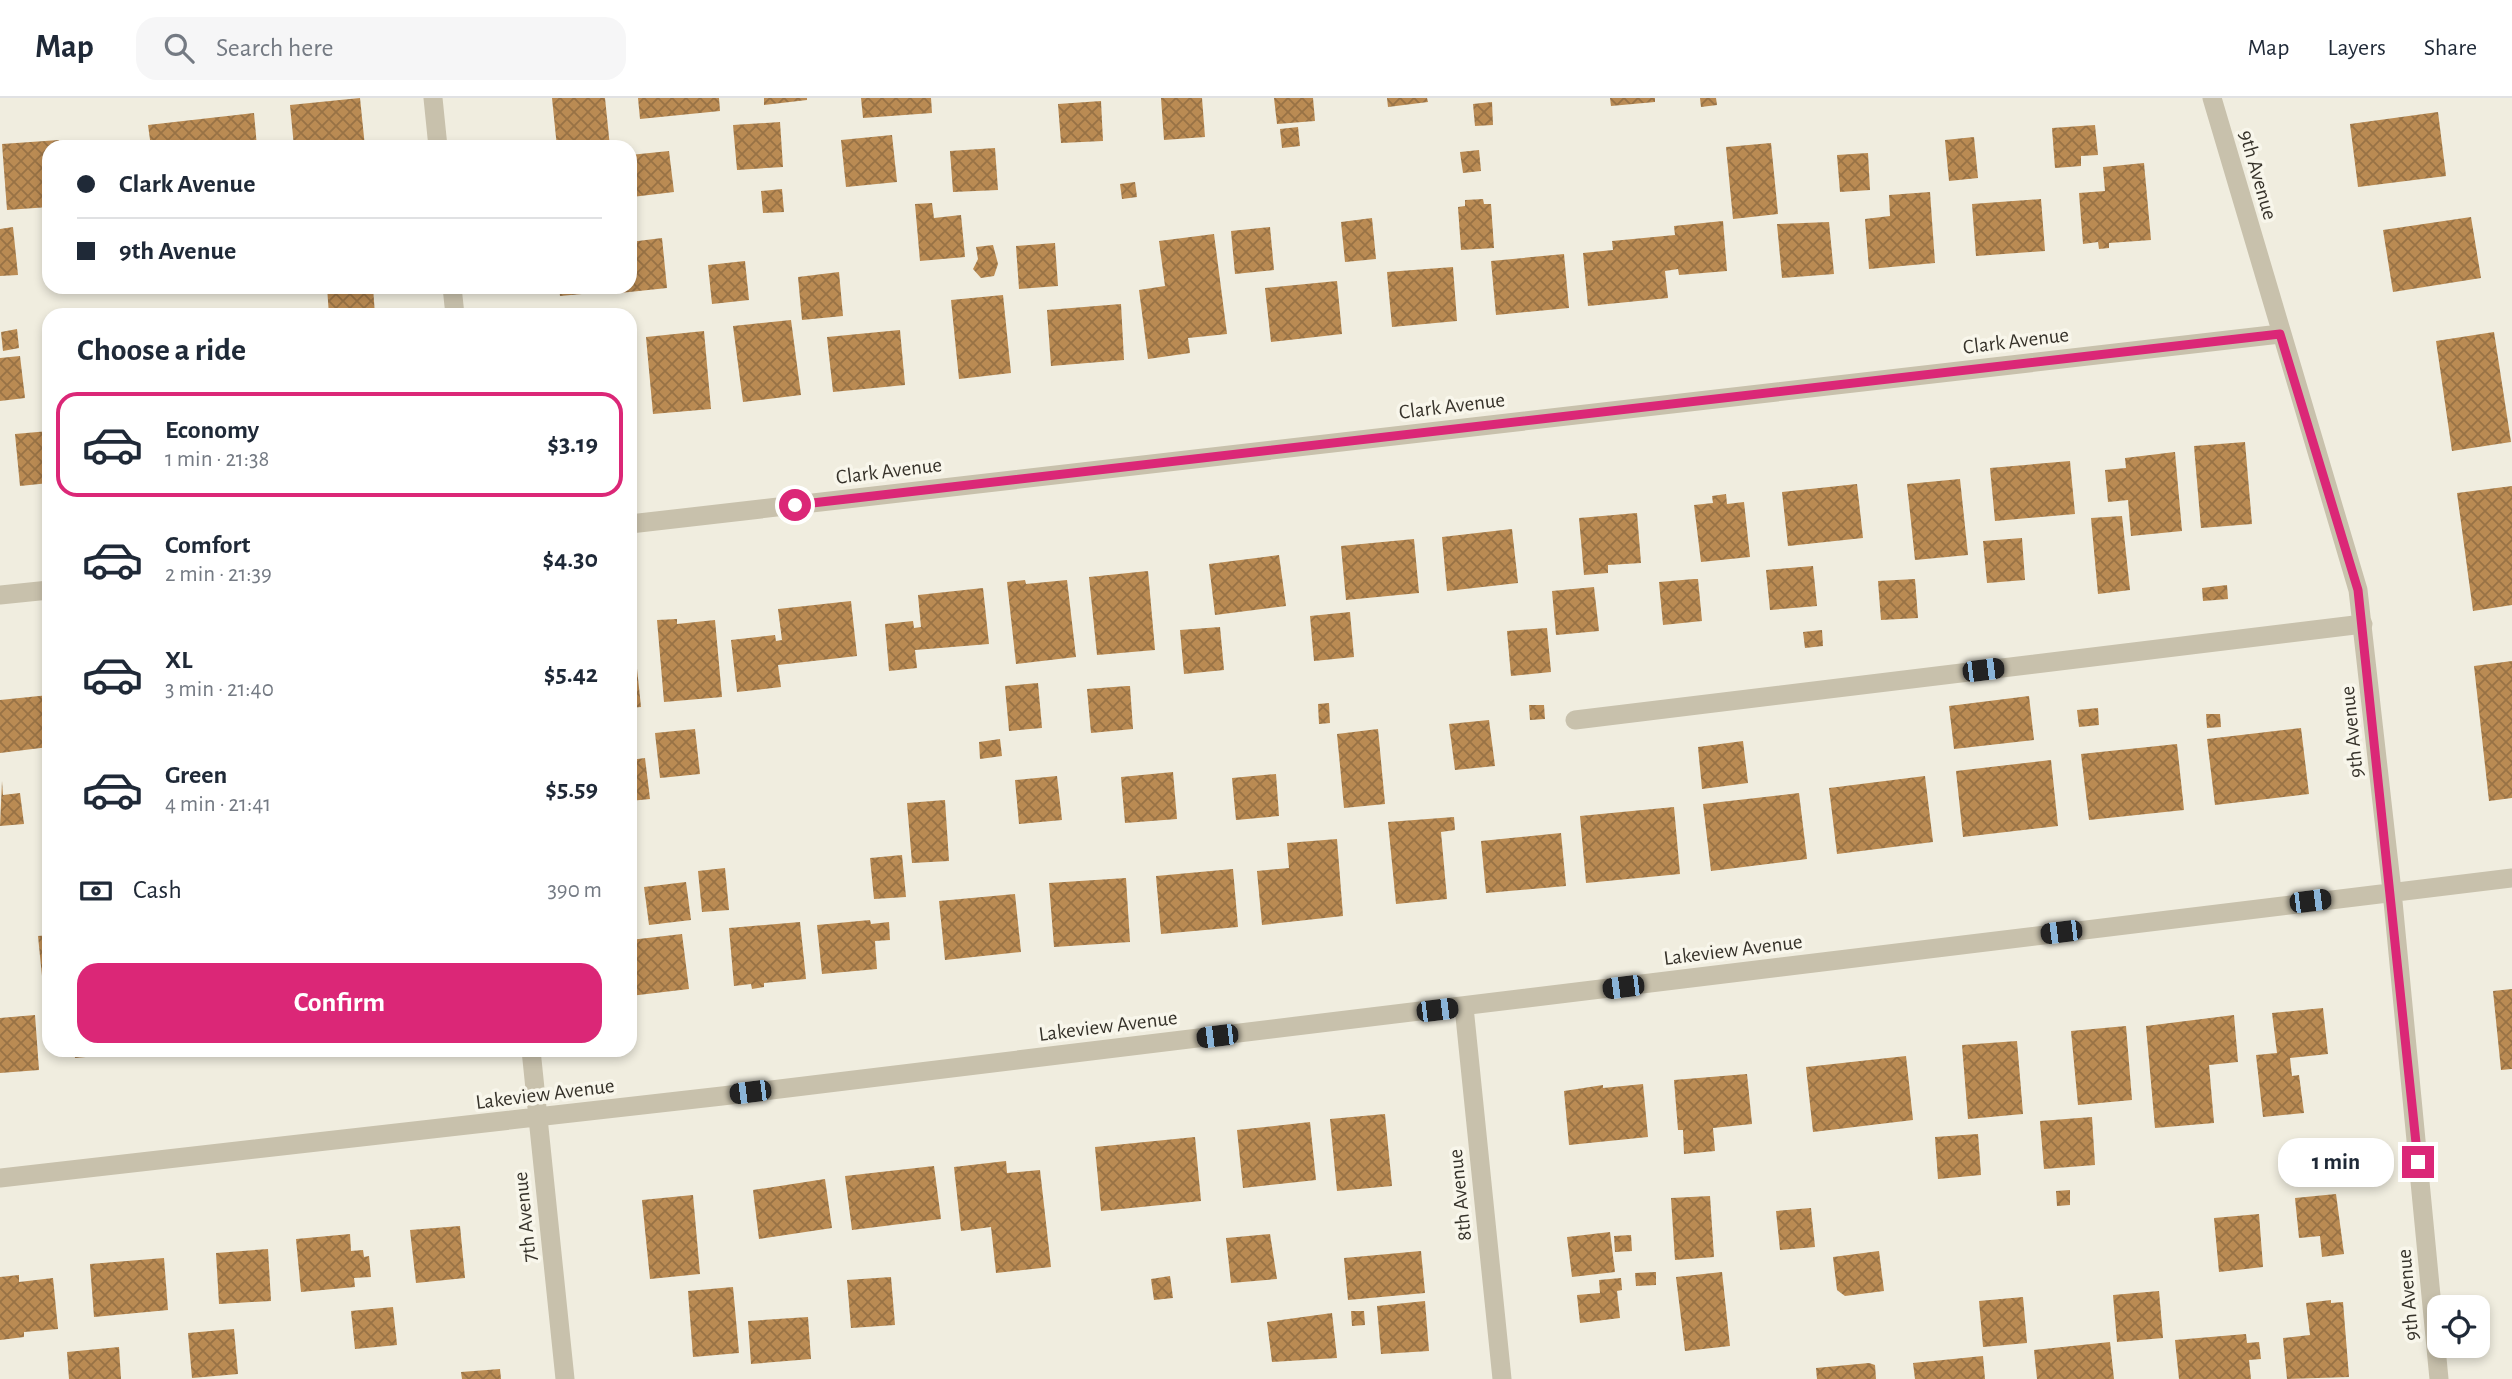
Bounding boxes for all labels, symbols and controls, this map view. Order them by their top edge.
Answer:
search box [136,17,626,80]
icon: search [160,29,198,67]
text: Map [35,31,94,64]
text: Search here [216,35,334,61]
text: Map [2247,36,2289,60]
text: Layers [2327,36,2386,60]
text: Share [2424,36,2477,60]
street label: 9th Avenue [2235,128,2281,222]
text: Clark Avenue [119,171,255,197]
text: 9th Avenue [119,238,236,264]
street label: Clark Avenue [1962,324,2070,358]
text: Choose a ride [77,334,246,366]
street label: Clark Avenue [1398,389,1506,423]
icon: car [81,413,144,476]
text: Economy [165,417,259,443]
text: $3.19 [547,431,598,457]
text: 1 min · 21:38 [165,448,269,471]
street label: Clark Avenue [835,454,943,488]
route start [779,489,811,521]
icon: car [81,528,144,591]
text: Comfort [165,532,250,558]
text: $4.30 [543,546,598,572]
text: 2 min · 21:39 [165,563,272,586]
icon: car [81,643,144,706]
text: XL [165,647,192,673]
car [1961,657,2006,683]
text: $5.42 [544,661,598,687]
text: 3 min · 21:40 [165,678,274,701]
street label: 9th Avenue [2337,685,2367,779]
icon: car [81,758,144,821]
text: Green [165,762,227,788]
text: $5.59 [545,776,598,802]
text: 4 min · 21:41 [165,793,271,816]
icon: cash [77,872,115,910]
text: Cash [133,877,182,903]
text: 390 m [547,879,602,902]
car [2288,888,2333,914]
car [2039,919,2084,945]
street label: Lakeview Avenue [1662,931,1804,969]
button: Confirm [77,963,602,1043]
car [1601,974,1646,1000]
car [1415,997,1460,1023]
street label: Lakeview Avenue [1037,1007,1179,1045]
car [1195,1023,1240,1049]
street label: Lakeview Avenue [474,1075,616,1113]
car [728,1079,773,1105]
callout: 1 min [2278,1138,2394,1186]
route end [2402,1146,2434,1178]
street label: 8th Avenue [1445,1148,1475,1242]
text: 1 min [2312,1151,2360,1174]
street label: 7th Avenue [510,1171,540,1263]
street label: 9th Avenue [2394,1248,2422,1342]
map controls [2427,1295,2490,1358]
button: locate [2427,1295,2490,1358]

